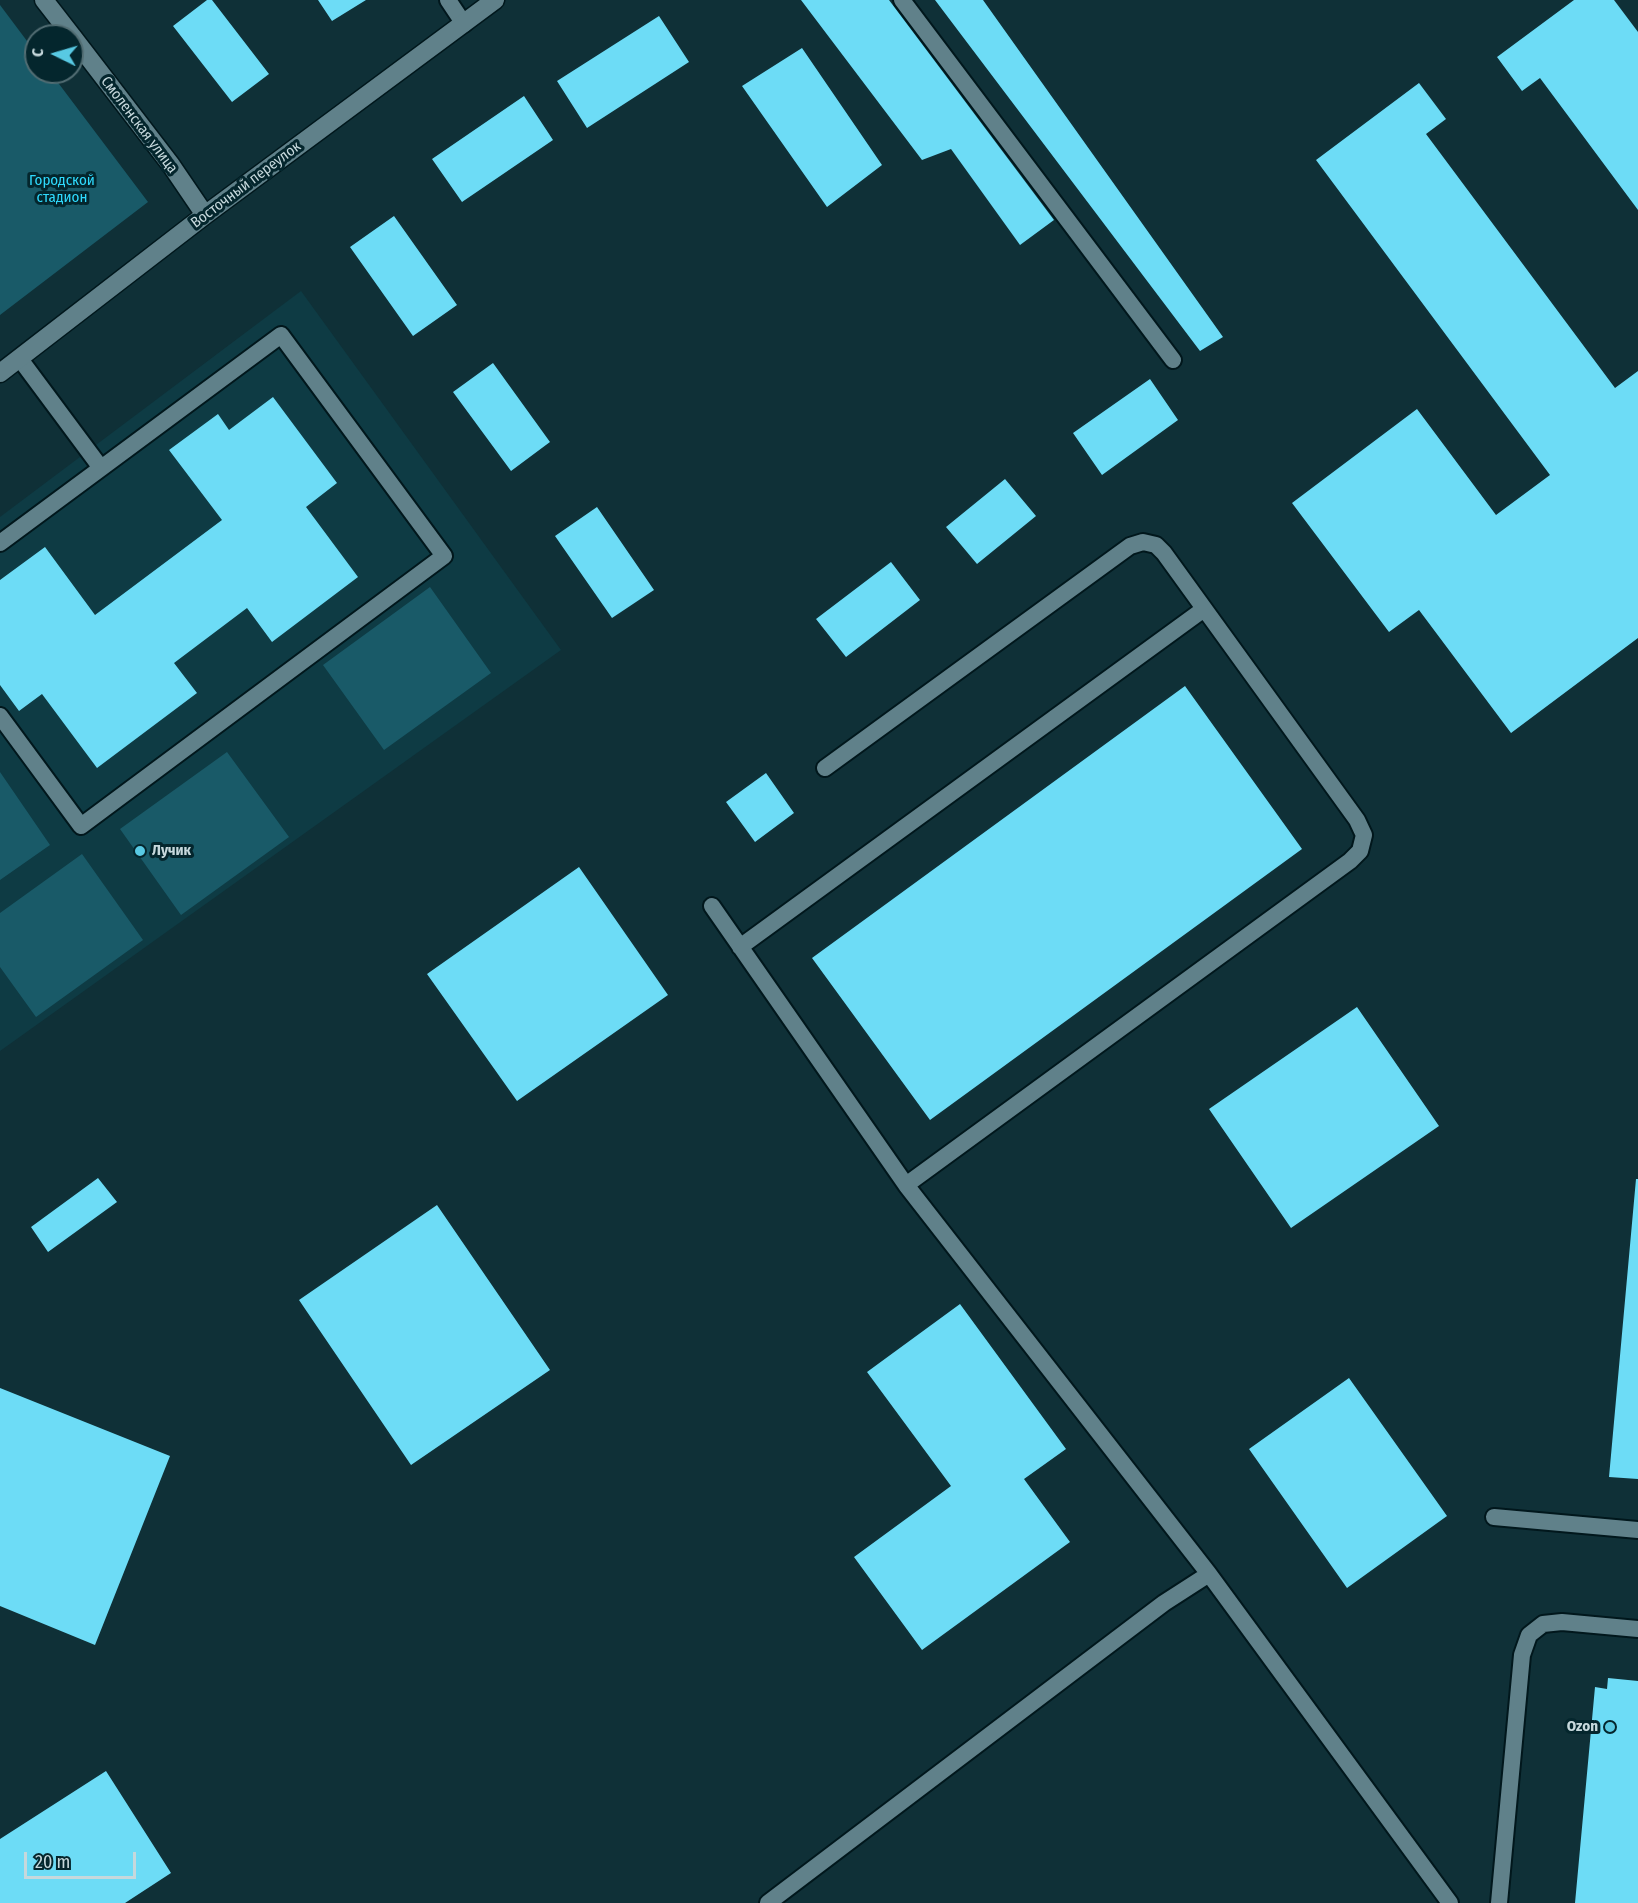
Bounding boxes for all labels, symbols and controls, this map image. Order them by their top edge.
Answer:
north arrow [24,24,84,84]
text: С [28,48,47,58]
street label: Смоленская улица [97,73,181,177]
street label: Восточный переулок [188,138,304,232]
park label: Городской стадион [29,172,95,207]
place label: Лучик [152,842,191,860]
marker: Лучик [133,844,147,858]
place label: Ozon [1567,1718,1598,1736]
marker: Ozon [1603,1720,1617,1734]
scale bar [27,1840,140,1878]
text: 20 m [35,1851,70,1873]

